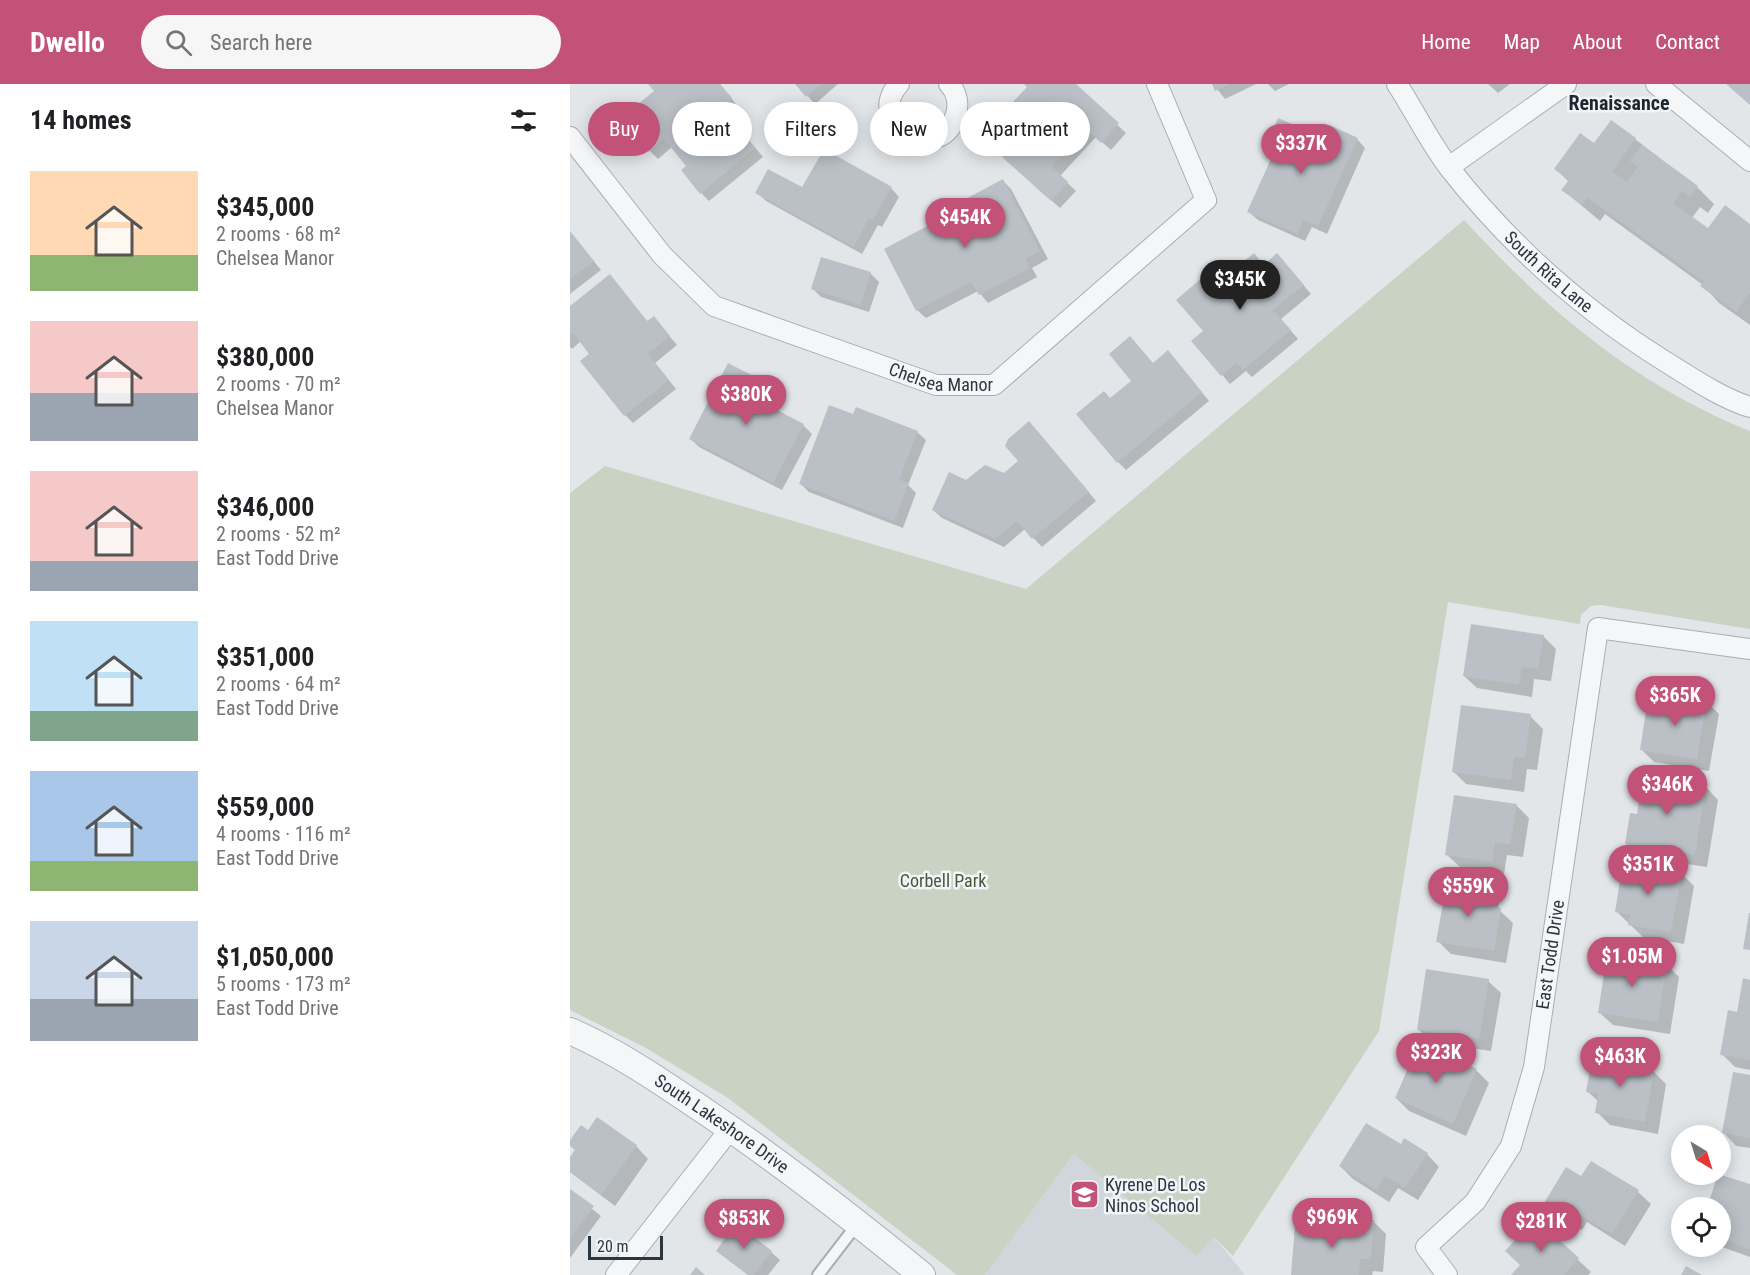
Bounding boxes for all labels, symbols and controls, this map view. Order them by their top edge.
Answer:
search box [141,15,561,69]
text: Dwello [30,26,105,59]
icon: search [162,26,195,59]
text: Search here [210,30,312,55]
text: Home [1421,30,1471,54]
text: Map [1504,30,1540,54]
text: About [1573,30,1622,54]
text: Contact [1655,30,1720,54]
district label: Renaissance [1568,91,1670,115]
chip: Buy [588,102,660,156]
chip: Rent [672,102,752,156]
chip: Filters [764,102,858,156]
chip: New [870,102,948,156]
chip: Apartment [960,102,1090,156]
icon: filters [507,104,540,137]
text: 14 homes [30,105,132,135]
pin: $337K [1259,124,1343,175]
text: $337K [1275,131,1327,155]
text: $345,000 [216,192,314,222]
icon: home [78,195,150,267]
pin: $454K [923,198,1007,249]
text: $454K [939,205,991,229]
text: 2 rooms · 68 m² [216,222,341,246]
street label: South Rita Lane [1500,227,1597,317]
text: Chelsea Manor [216,246,334,270]
pin: $345K [1198,260,1282,311]
text: $345K [1214,267,1266,291]
text: $380,000 [216,342,314,372]
icon: home [78,345,150,417]
street label: Chelsea Manor [886,358,994,395]
text: 2 rooms · 70 m² [216,372,341,396]
pin: $380K [704,375,788,426]
text: $380K [720,382,772,406]
text: Chelsea Manor [216,396,334,420]
text: $346,000 [216,492,314,522]
icon: home [78,495,150,567]
text: 2 rooms · 52 m² [216,522,341,546]
text: East Todd Drive [216,546,339,570]
text: $351,000 [216,642,314,672]
icon: home [78,645,150,717]
text: 2 rooms · 64 m² [216,672,341,696]
pin: $365K [1633,676,1717,727]
text: $365K [1649,683,1701,707]
text: East Todd Drive [216,696,339,720]
pin: $346K [1625,765,1709,816]
text: $346K [1641,772,1693,796]
text: $559,000 [216,792,314,822]
icon: home [78,795,150,867]
text: 4 rooms · 116 m² [216,822,351,846]
pin: $351K [1606,845,1690,896]
text: East Todd Drive [216,846,339,870]
text: $351K [1622,852,1674,876]
pin: $559K [1426,867,1510,918]
park label: Corbell Park [900,870,986,891]
text: $559K [1442,874,1494,898]
street label: East Todd Drive [1532,898,1568,1011]
pin: $1.05M [1583,937,1681,988]
text: $1,050,000 [216,942,334,972]
text: $1.05M [1601,944,1663,968]
icon: home [78,945,150,1017]
text: 5 rooms · 173 m² [216,972,351,996]
text: East Todd Drive [216,996,339,1020]
pin: $323K [1394,1033,1478,1084]
pin: $463K [1578,1037,1662,1088]
text: $323K [1410,1040,1462,1064]
text: $463K [1594,1044,1646,1068]
street label: South Lakeshore Drive [651,1070,793,1177]
north arrow [1671,1125,1731,1185]
map controls [1671,1125,1731,1257]
place label: Kyrene De Los Ninos School [1105,1174,1206,1216]
school or university icon: Kyrene De Los Ninos School [1068,1179,1100,1211]
button: locate [1671,1197,1731,1257]
pin: $969K [1290,1198,1374,1249]
pin: $853K [702,1199,786,1250]
pin: $281K [1499,1202,1583,1253]
text: $969K [1306,1205,1358,1229]
text: $853K [718,1206,770,1230]
text: $281K [1515,1209,1567,1233]
scale bar [588,1233,663,1260]
text: 20 m [597,1237,629,1256]

